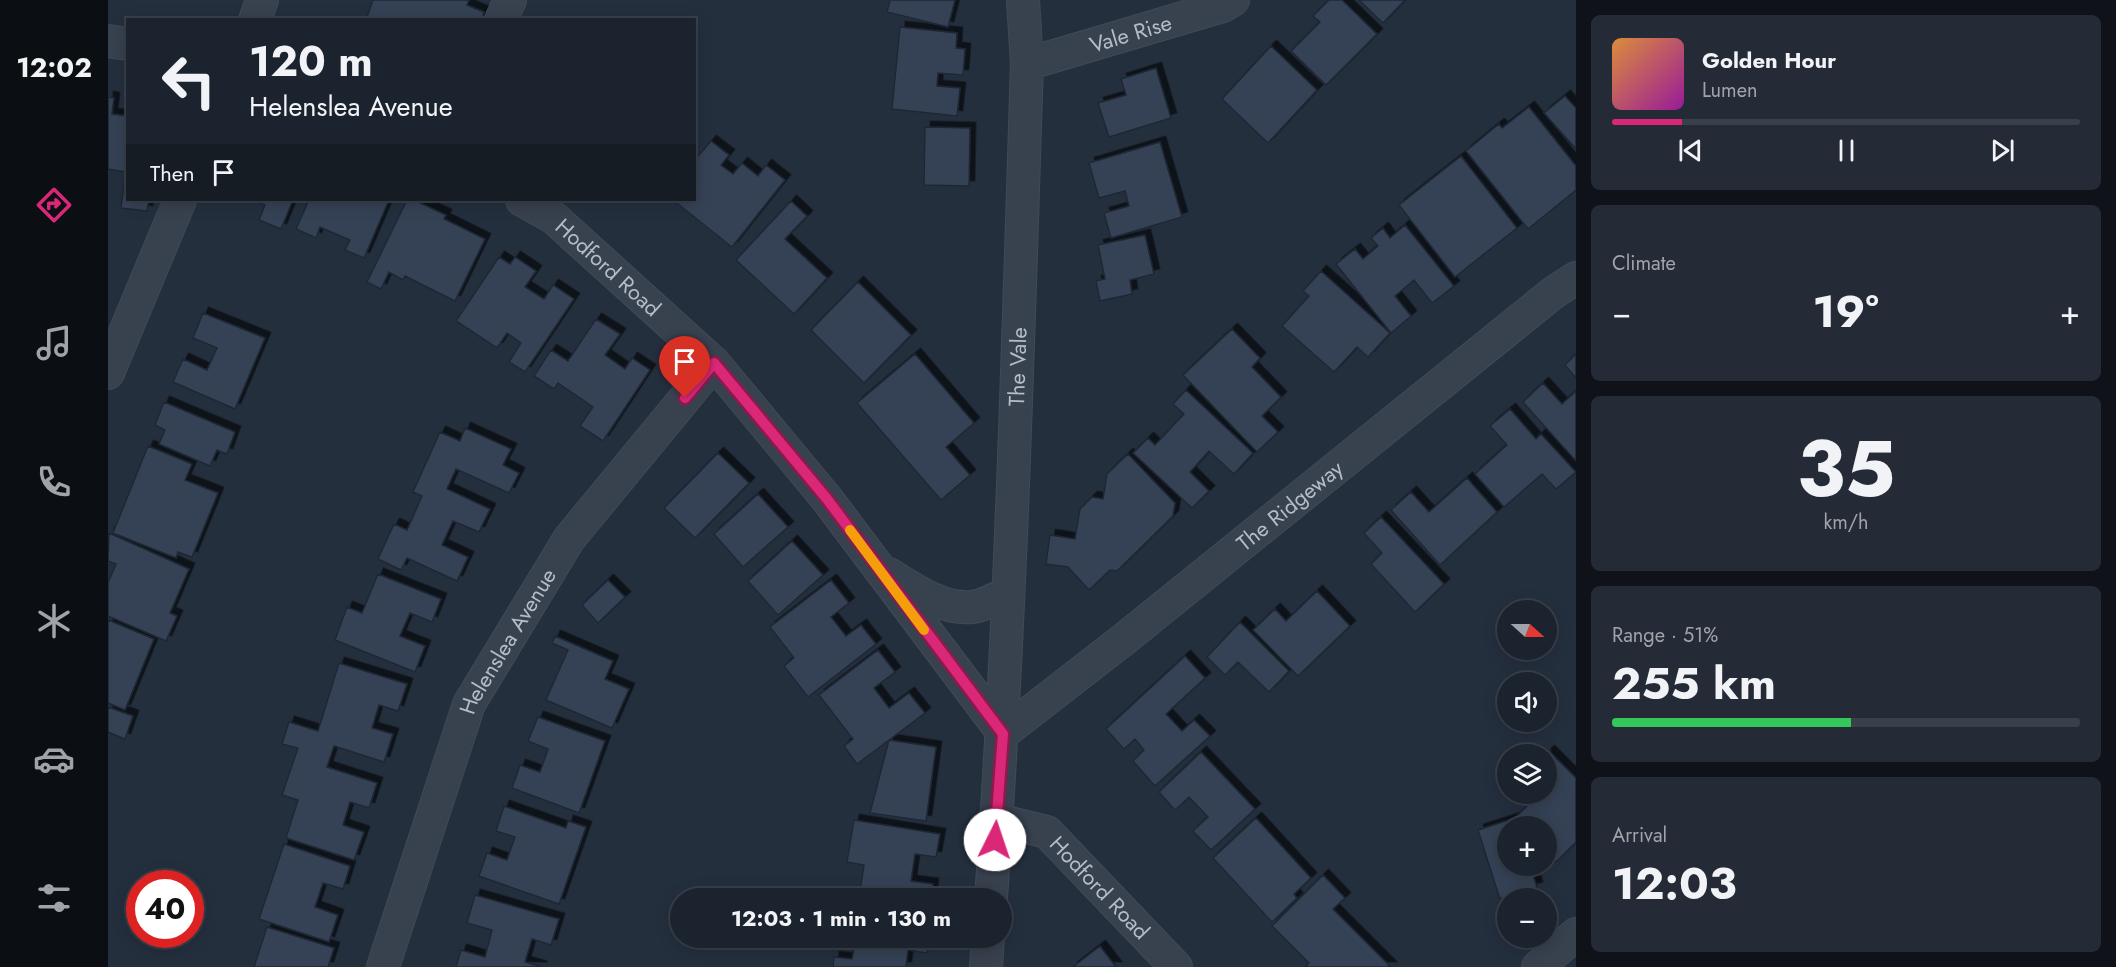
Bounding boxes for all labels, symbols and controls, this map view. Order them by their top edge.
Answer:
street label: Vale Rise [1086,6,1175,61]
text: 120 m [249,31,373,92]
icon: left [150,42,228,120]
text: Golden Hour [1702,44,1836,76]
text: 12:02 [16,48,92,87]
text: Lumen [1702,76,1758,105]
text: Helenslea Avenue [249,87,453,126]
icon: previous [1674,134,1707,167]
icon: pause [1830,134,1863,167]
icon: next [1986,134,2019,167]
icon: arrive [207,156,240,189]
text: Then [150,157,195,189]
icon: directions [33,184,75,226]
street label: Hodford Road [548,211,668,324]
text: Climate [1612,249,1676,278]
text: 19° [1812,279,1879,344]
text: − [1612,289,1631,336]
text: + [2060,289,2080,336]
icon: music [33,322,75,364]
street label: The Vale [1000,327,1035,407]
pin [659,336,710,398]
icon: arrive [668,345,701,378]
text: 35 [1797,413,1895,525]
street label: The Ridgeway [1229,452,1350,558]
icon: phone [33,461,75,503]
text: km/h [1823,508,1869,537]
street label: Helenslea Avenue [451,562,564,718]
icon: climate [33,600,75,642]
north arrow [1497,600,1557,660]
map controls [1497,600,1557,948]
text: Range · 51% [1612,621,1718,650]
text: 255 km [1612,651,1776,716]
button: sound [1497,672,1557,732]
icon: car [33,738,75,780]
button: layers [1497,744,1557,804]
position arrow [963,808,1027,872]
button: + [1497,816,1557,876]
text: Arrival [1612,821,1667,850]
street label: Hodford Road [1042,828,1157,946]
text: 12:03 [1612,851,1737,916]
speed limit sign: 40 [126,870,204,948]
icon: filters [33,877,75,919]
button: − [1497,888,1557,948]
text: 12:03 · 1 min · 130 m [731,902,951,934]

